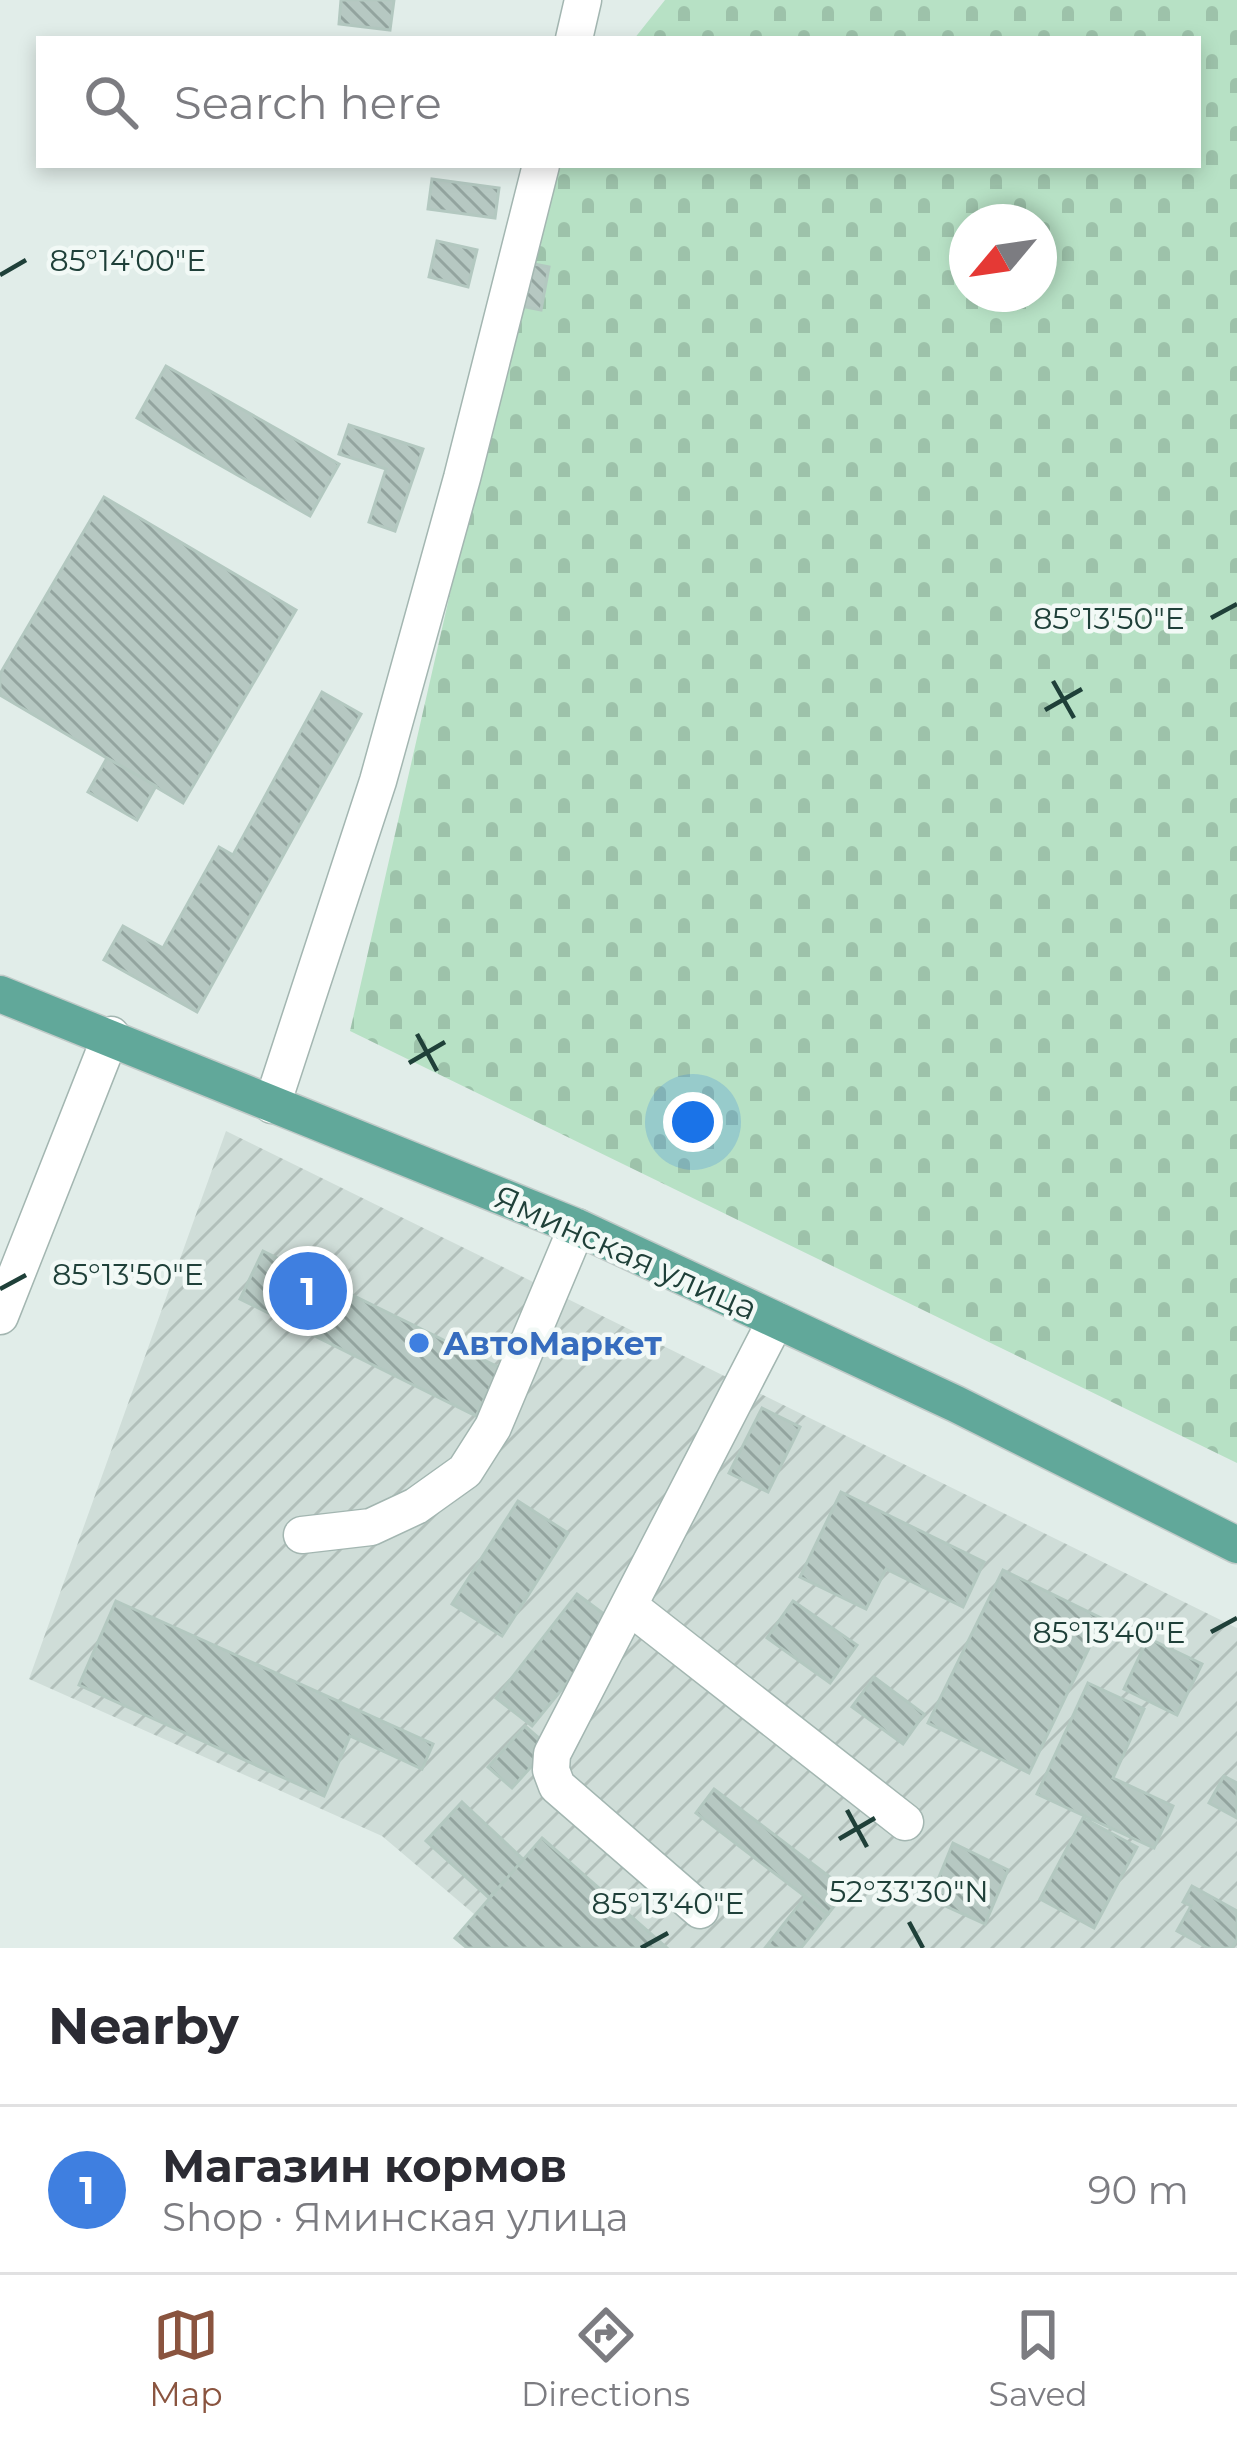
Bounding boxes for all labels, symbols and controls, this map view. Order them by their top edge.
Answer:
search box [36,36,1201,168]
icon: search [78,69,144,135]
text: Search here [174,75,442,130]
north arrow [949,204,1057,312]
text: 85°14'00"E [50,242,206,279]
text: 85°13'50"E [1033,600,1185,637]
your location [663,1092,723,1152]
street label: Яминская улица [488,1176,764,1328]
pin: 1 [269,1246,347,1336]
text: 85°13'50"E [52,1256,204,1293]
place label: АвтоМаркет [443,1323,662,1363]
marker: АвтоМаркет [406,1330,432,1356]
text: 85°13'40"E [1032,1614,1186,1651]
text: 52°33'30"N [829,1873,989,1910]
text: 85°13'40"E [591,1885,745,1922]
text: Nearby [48,1995,239,2057]
text: Магазин кормов [162,2138,567,2193]
text: 1 [79,2166,95,2214]
text: 90 m [1088,2166,1189,2214]
text: Shop · Яминская улица [162,2193,629,2241]
tab: Map [149,2302,223,2414]
tab: Directions [521,2302,690,2414]
tab: Saved [989,2302,1088,2414]

